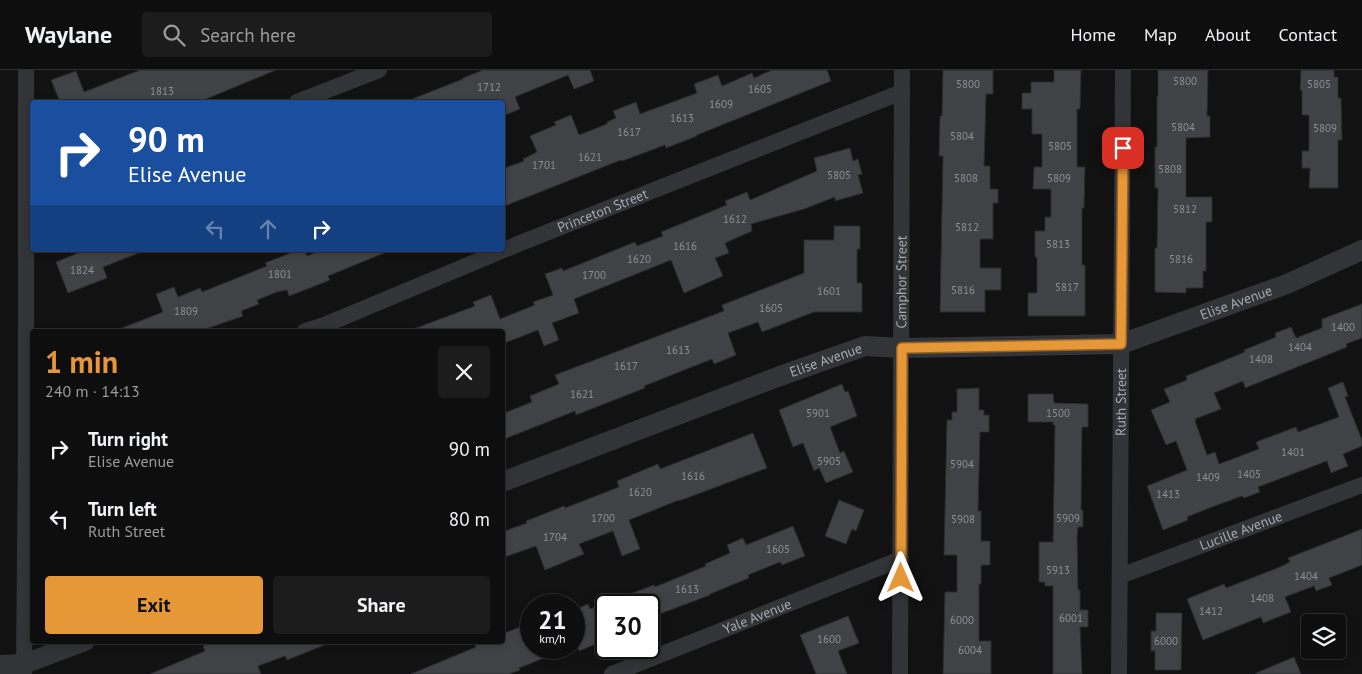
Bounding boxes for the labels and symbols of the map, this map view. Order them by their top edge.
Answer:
house number: 5800 [1173,74,1197,88]
house number: 5800 [956,77,980,91]
house number: 5805 [1307,77,1331,91]
house number: 1712 [477,80,501,94]
house number: 1605 [748,82,772,96]
house number: 1813 [150,84,174,98]
house number: 1609 [709,97,733,111]
house number: 1613 [670,111,694,125]
house number: 5804 [1171,120,1195,134]
house number: 5809 [1313,121,1337,135]
house number: 1617 [617,125,641,139]
pin [1102,127,1144,169]
house number: 5804 [950,129,974,143]
house number: 5805 [1048,139,1072,153]
house number: 1621 [578,150,602,164]
house number: 1701 [532,158,556,172]
house number: 5808 [1158,162,1182,176]
house number: 5805 [827,168,851,182]
house number: 5808 [954,171,978,185]
house number: 5809 [1047,171,1071,185]
street label: Princeton Street [555,184,651,237]
house number: 5812 [1173,202,1197,216]
house number: 1612 [723,212,747,226]
house number: 5812 [955,220,979,234]
street label: Camphor Street [892,235,910,329]
house number: 5813 [1046,237,1070,251]
house number: 1616 [673,239,697,253]
house number: 1620 [627,252,651,266]
house number: 5816 [1169,252,1193,266]
house number: 1824 [70,263,94,277]
house number: 1801 [268,267,292,281]
house number: 1700 [582,268,606,282]
house number: 5817 [1055,280,1079,294]
street label: Elise Avenue [1197,281,1275,324]
house number: 5816 [951,283,975,297]
house number: 1601 [817,284,841,298]
house number: 1605 [759,301,783,315]
house number: 1809 [174,304,198,318]
house number: 1400 [1331,320,1355,334]
street label: Elise Avenue [787,339,864,381]
house number: 1404 [1288,340,1312,354]
house number: 1613 [666,343,690,357]
house number: 1408 [1249,352,1273,366]
house number: 1617 [614,359,638,373]
street label: Ruth Street [1112,368,1130,436]
house number: 1621 [570,387,594,401]
house number: 5901 [806,406,830,420]
house number: 1500 [1046,406,1070,420]
house number: 1401 [1281,445,1305,459]
house number: 5905 [817,454,841,468]
house number: 5904 [950,457,974,471]
house number: 1405 [1237,467,1261,481]
house number: 1616 [681,469,705,483]
house number: 1409 [1196,470,1220,484]
house number: 1620 [628,485,652,499]
house number: 1413 [1156,487,1180,501]
street label: Lucille Avenue [1197,507,1285,554]
house number: 1700 [591,511,615,525]
house number: 5909 [1056,511,1080,525]
house number: 5908 [951,512,975,526]
house number: 1704 [543,530,567,544]
house number: 1605 [766,542,790,556]
position arrow [874,551,926,603]
house number: 5913 [1046,563,1070,577]
house number: 1404 [1294,569,1318,583]
house number: 1613 [675,582,699,596]
house number: 1408 [1250,591,1274,605]
speed limit sign: 30 [595,594,660,659]
street label: Yale Avenue [720,595,794,638]
house number: 1412 [1199,604,1223,618]
house number: 6001 [1059,611,1083,625]
house number: 6000 [950,613,974,627]
house number: 1600 [817,632,841,646]
house number: 6000 [1154,634,1178,648]
house number: 6004 [958,643,982,657]

